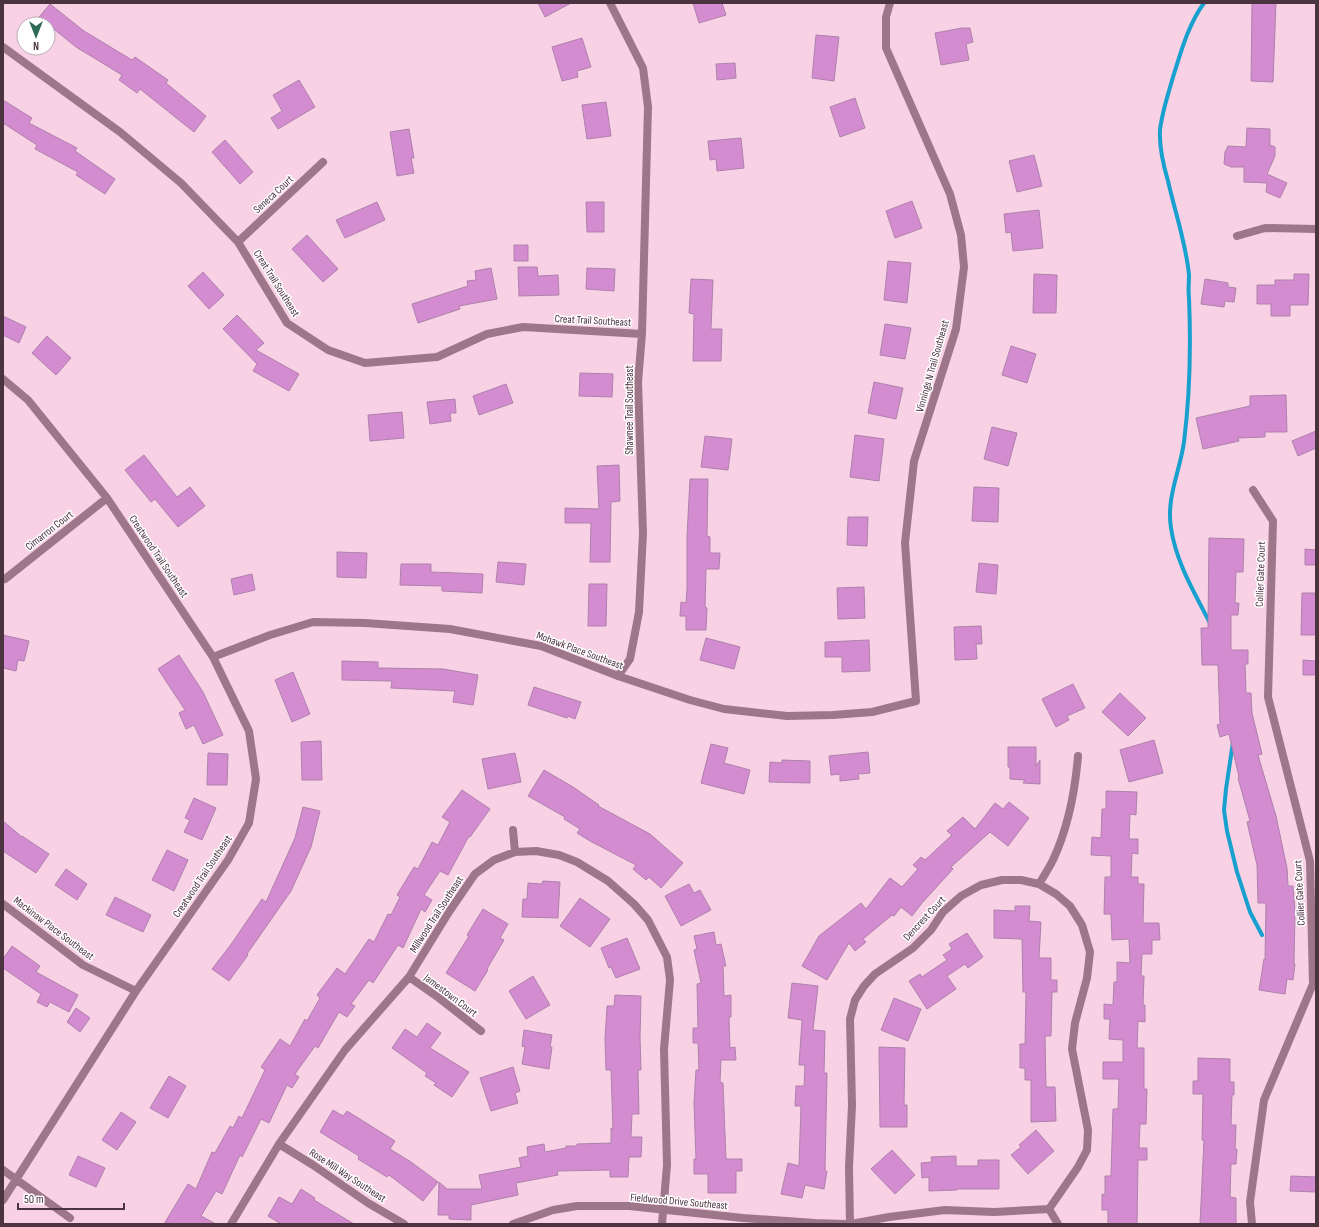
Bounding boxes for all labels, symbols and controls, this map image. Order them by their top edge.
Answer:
north arrow [16,16,56,56]
text: N [33,39,39,52]
street label: Seneca Court [251,172,296,216]
street label: Creat Trail Southeast [251,247,303,320]
street label: Creat Trail Southeast [554,312,632,329]
street label: Vinnings N Trail Southeast [913,318,952,414]
street label: Shawnee Trail Southeast [623,365,636,455]
street label: Cimarron Court [23,507,76,553]
street label: Creatwood Trail Southeast [126,513,191,600]
street label: Collier Gate Court [1253,540,1268,607]
street label: Mohawk Place Southeast [535,629,626,672]
street label: Creatwood Trail Southeast [170,832,235,920]
street label: Collier Gate Court [1291,859,1308,926]
street label: Millwood Trail Southeast [407,873,466,955]
street label: Dencrest Court [900,893,949,943]
street label: Mackinaw Place Southeast [11,894,97,963]
street label: Jamestown Court [421,971,480,1020]
street label: Rose Mill Way Southeast [307,1146,389,1205]
scale bar [18,1185,124,1211]
street label: Fieldwood Drive Southeast [630,1191,729,1212]
text: 50 m [24,1192,44,1207]

